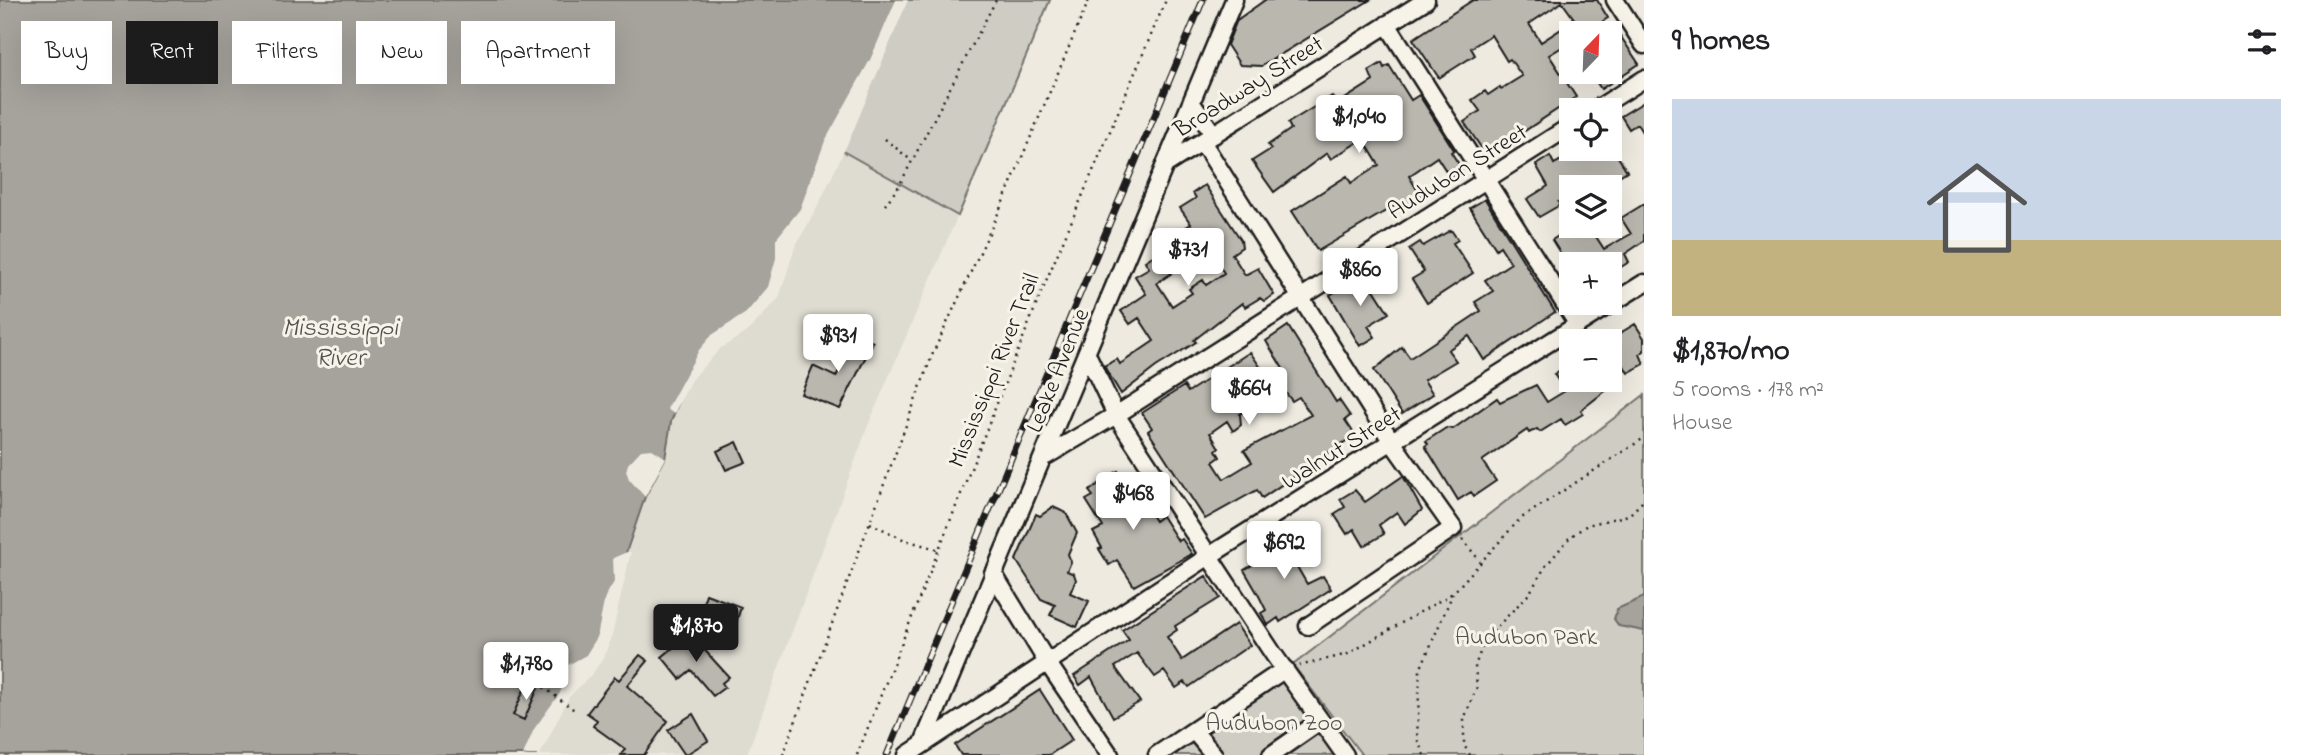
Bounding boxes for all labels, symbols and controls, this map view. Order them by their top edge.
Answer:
text: 9 homes [1672,20,1770,64]
chip: Buy [21,21,112,84]
chip: Rent [126,21,218,84]
chip: Filters [232,21,342,84]
chip: New [356,21,447,84]
chip: Apartment [461,21,615,84]
north arrow [1559,21,1622,84]
map controls [1559,21,1622,392]
icon: filters [2243,23,2281,61]
street label: Broadway Street [1167,28,1332,150]
pin: $1,040 [1302,96,1416,155]
button: locate [1559,98,1622,161]
text: $1,040 [1332,101,1386,134]
street label: Audubon Street [1382,116,1535,230]
icon: home [1914,145,2040,271]
button: layers [1559,175,1622,238]
pin: $731 [1147,229,1229,288]
text: $731 [1168,234,1208,267]
pin: $860 [1319,248,1401,308]
button: + [1559,252,1622,315]
text: $860 [1339,254,1381,287]
street label: Mississippi River Trail [940,268,1050,474]
street label: Leake Avenue [1018,303,1100,439]
water label: Mississippi River [282,310,400,378]
pin: $931 [797,314,879,374]
text: $931 [819,320,857,353]
button: − [1559,329,1622,392]
text: $1,870/mo [1672,330,1790,374]
pin: $664 [1208,368,1290,427]
text: $664 [1227,373,1271,406]
text: 5 rooms · 178 m² [1672,374,1824,407]
street label: Walnut Street [1276,398,1409,500]
text: House [1672,407,1732,440]
pin: $468 [1092,472,1174,532]
text: $468 [1112,478,1154,511]
pin: $692 [1243,522,1325,581]
text: $692 [1263,527,1305,560]
pin: $1,870 [639,604,753,664]
text: $1,870 [669,610,723,643]
park label: Audubon Park [1455,621,1597,656]
pin: $1,780 [469,642,583,702]
text: $1,780 [499,648,553,681]
park label: Audubon Zoo [1205,707,1343,742]

